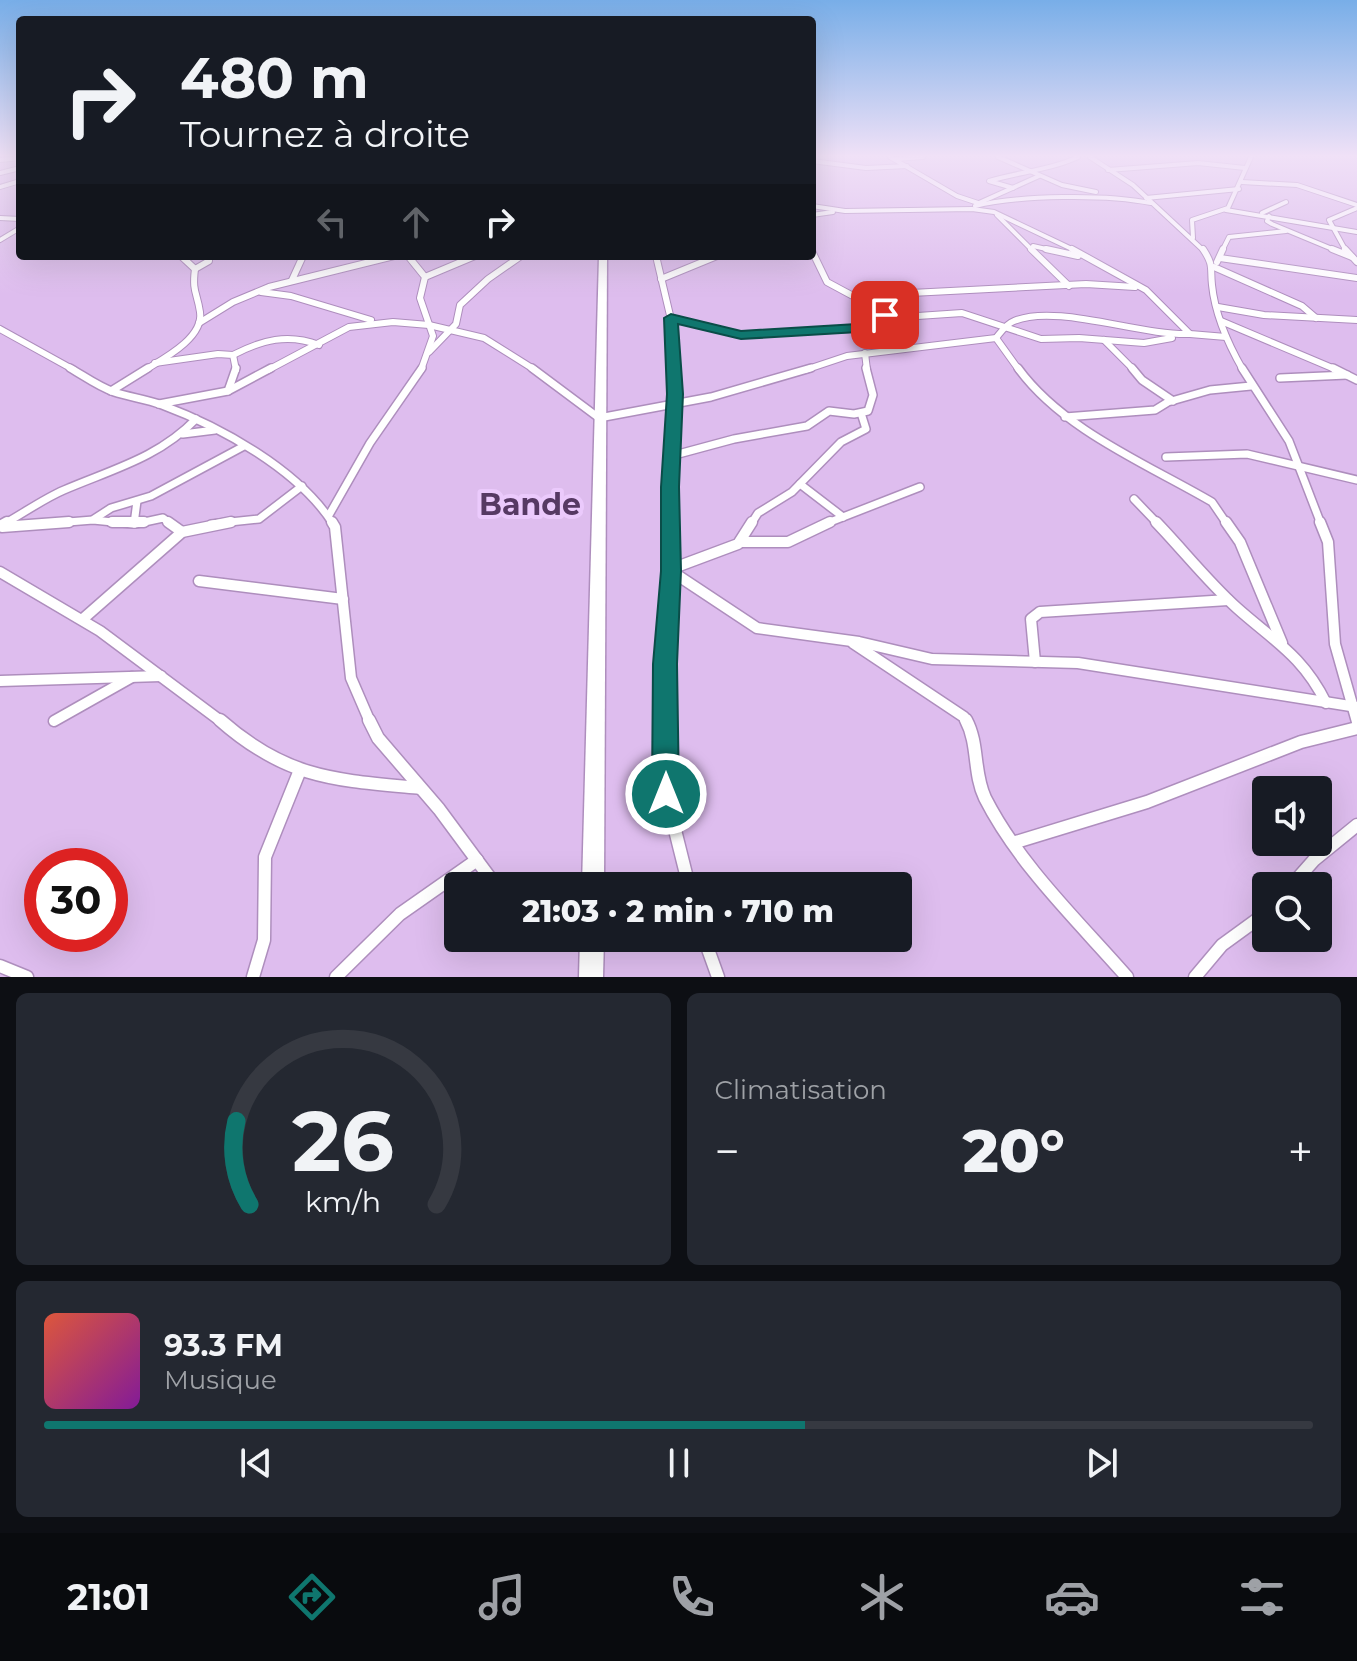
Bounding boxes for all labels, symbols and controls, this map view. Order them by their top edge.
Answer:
text: 480 m [180,44,369,112]
icon: right [48,48,152,152]
text: Tournez à droite [180,112,470,156]
icon: left [310,200,354,244]
icon: ahead [394,200,438,244]
icon: right [478,200,522,244]
pin [851,281,919,349]
icon: arrive [863,293,907,337]
district label: Bande [479,486,581,523]
position arrow [624,752,708,836]
map controls [1252,776,1332,952]
button: sound [1252,776,1332,856]
speed limit sign: 30 [24,848,128,952]
button: search [1252,872,1332,952]
text: 21:03 · 2 min · 710 m [522,893,834,930]
text: Climatisation [715,1074,887,1106]
text: 26 [292,1090,394,1192]
text: 20° [963,1114,1065,1187]
text: − [715,1124,740,1178]
text: + [1288,1124,1313,1178]
text: km/h [305,1184,381,1219]
text: 93.3 FM [164,1327,283,1364]
text: Musique [164,1364,277,1396]
icon: previous [234,1441,278,1485]
icon: pause [657,1441,701,1485]
icon: next [1080,1441,1124,1485]
icon: directions [284,1569,340,1625]
icon: music [474,1569,530,1625]
icon: phone [664,1569,720,1625]
icon: climate [854,1569,910,1625]
icon: car [1044,1569,1100,1625]
icon: filters [1234,1569,1290,1625]
text: 21:01 [67,1575,150,1619]

